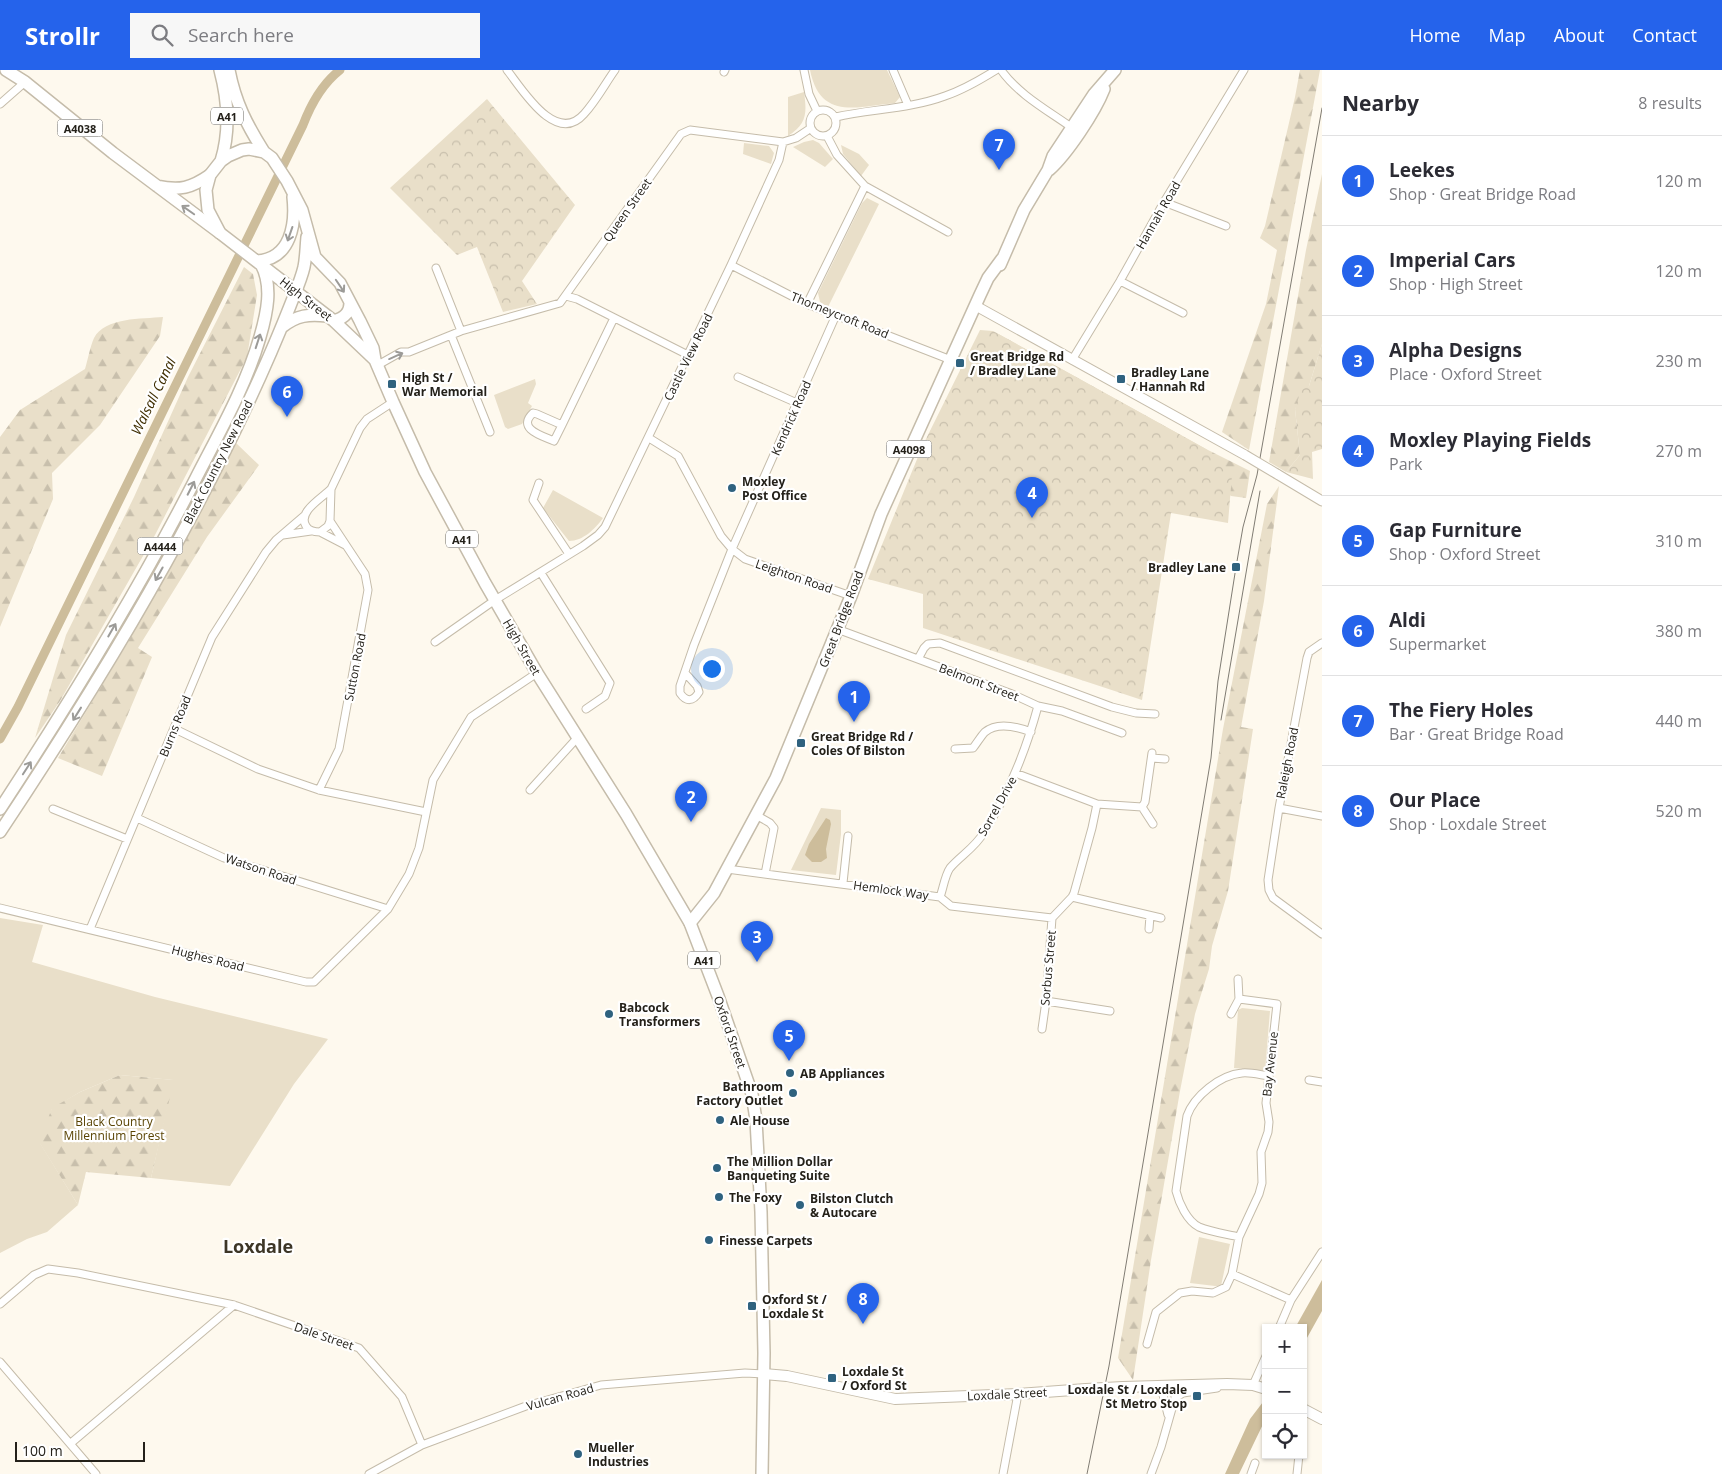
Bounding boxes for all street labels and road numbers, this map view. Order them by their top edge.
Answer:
road number: A41 [211,107,243,124]
road number: A4038 [58,119,102,136]
street label: Queen Street [599,175,655,245]
street label: Hannah Road [1132,178,1184,252]
street label: High Street [276,273,336,325]
street label: Thorneycroft Road [789,288,891,342]
street label: Castle View Road [660,311,716,403]
street label: Kendrick Road [767,378,815,458]
street label: Black Country New Road [179,397,257,527]
road number: A4098 [886,440,932,458]
road number: A41 [446,530,478,548]
road number: A4444 [138,538,182,554]
street label: Leighton Road [753,555,835,597]
street label: Great Bridge Road [815,568,867,670]
street label: High Street [499,616,545,678]
street label: Sutton Road [340,632,370,702]
street label: Belmont Street [937,659,1021,705]
street label: Burns Road [155,693,195,759]
street label: Raleigh Road [1272,726,1302,800]
street label: Sorrel Drive [974,773,1021,839]
street label: Watson Road [223,849,299,889]
street label: Hemlock Way [852,876,931,904]
street label: Sorbus Street [1036,930,1060,1006]
street label: Hughes Road [170,941,246,975]
road number: A41 [688,952,720,968]
street label: Oxford Street [710,993,750,1071]
street label: Bay Avenue [1258,1030,1282,1097]
street label: Dale Street [292,1318,356,1354]
street label: Vulcan Road [524,1379,596,1415]
street label: Loxdale Street [967,1383,1047,1405]

